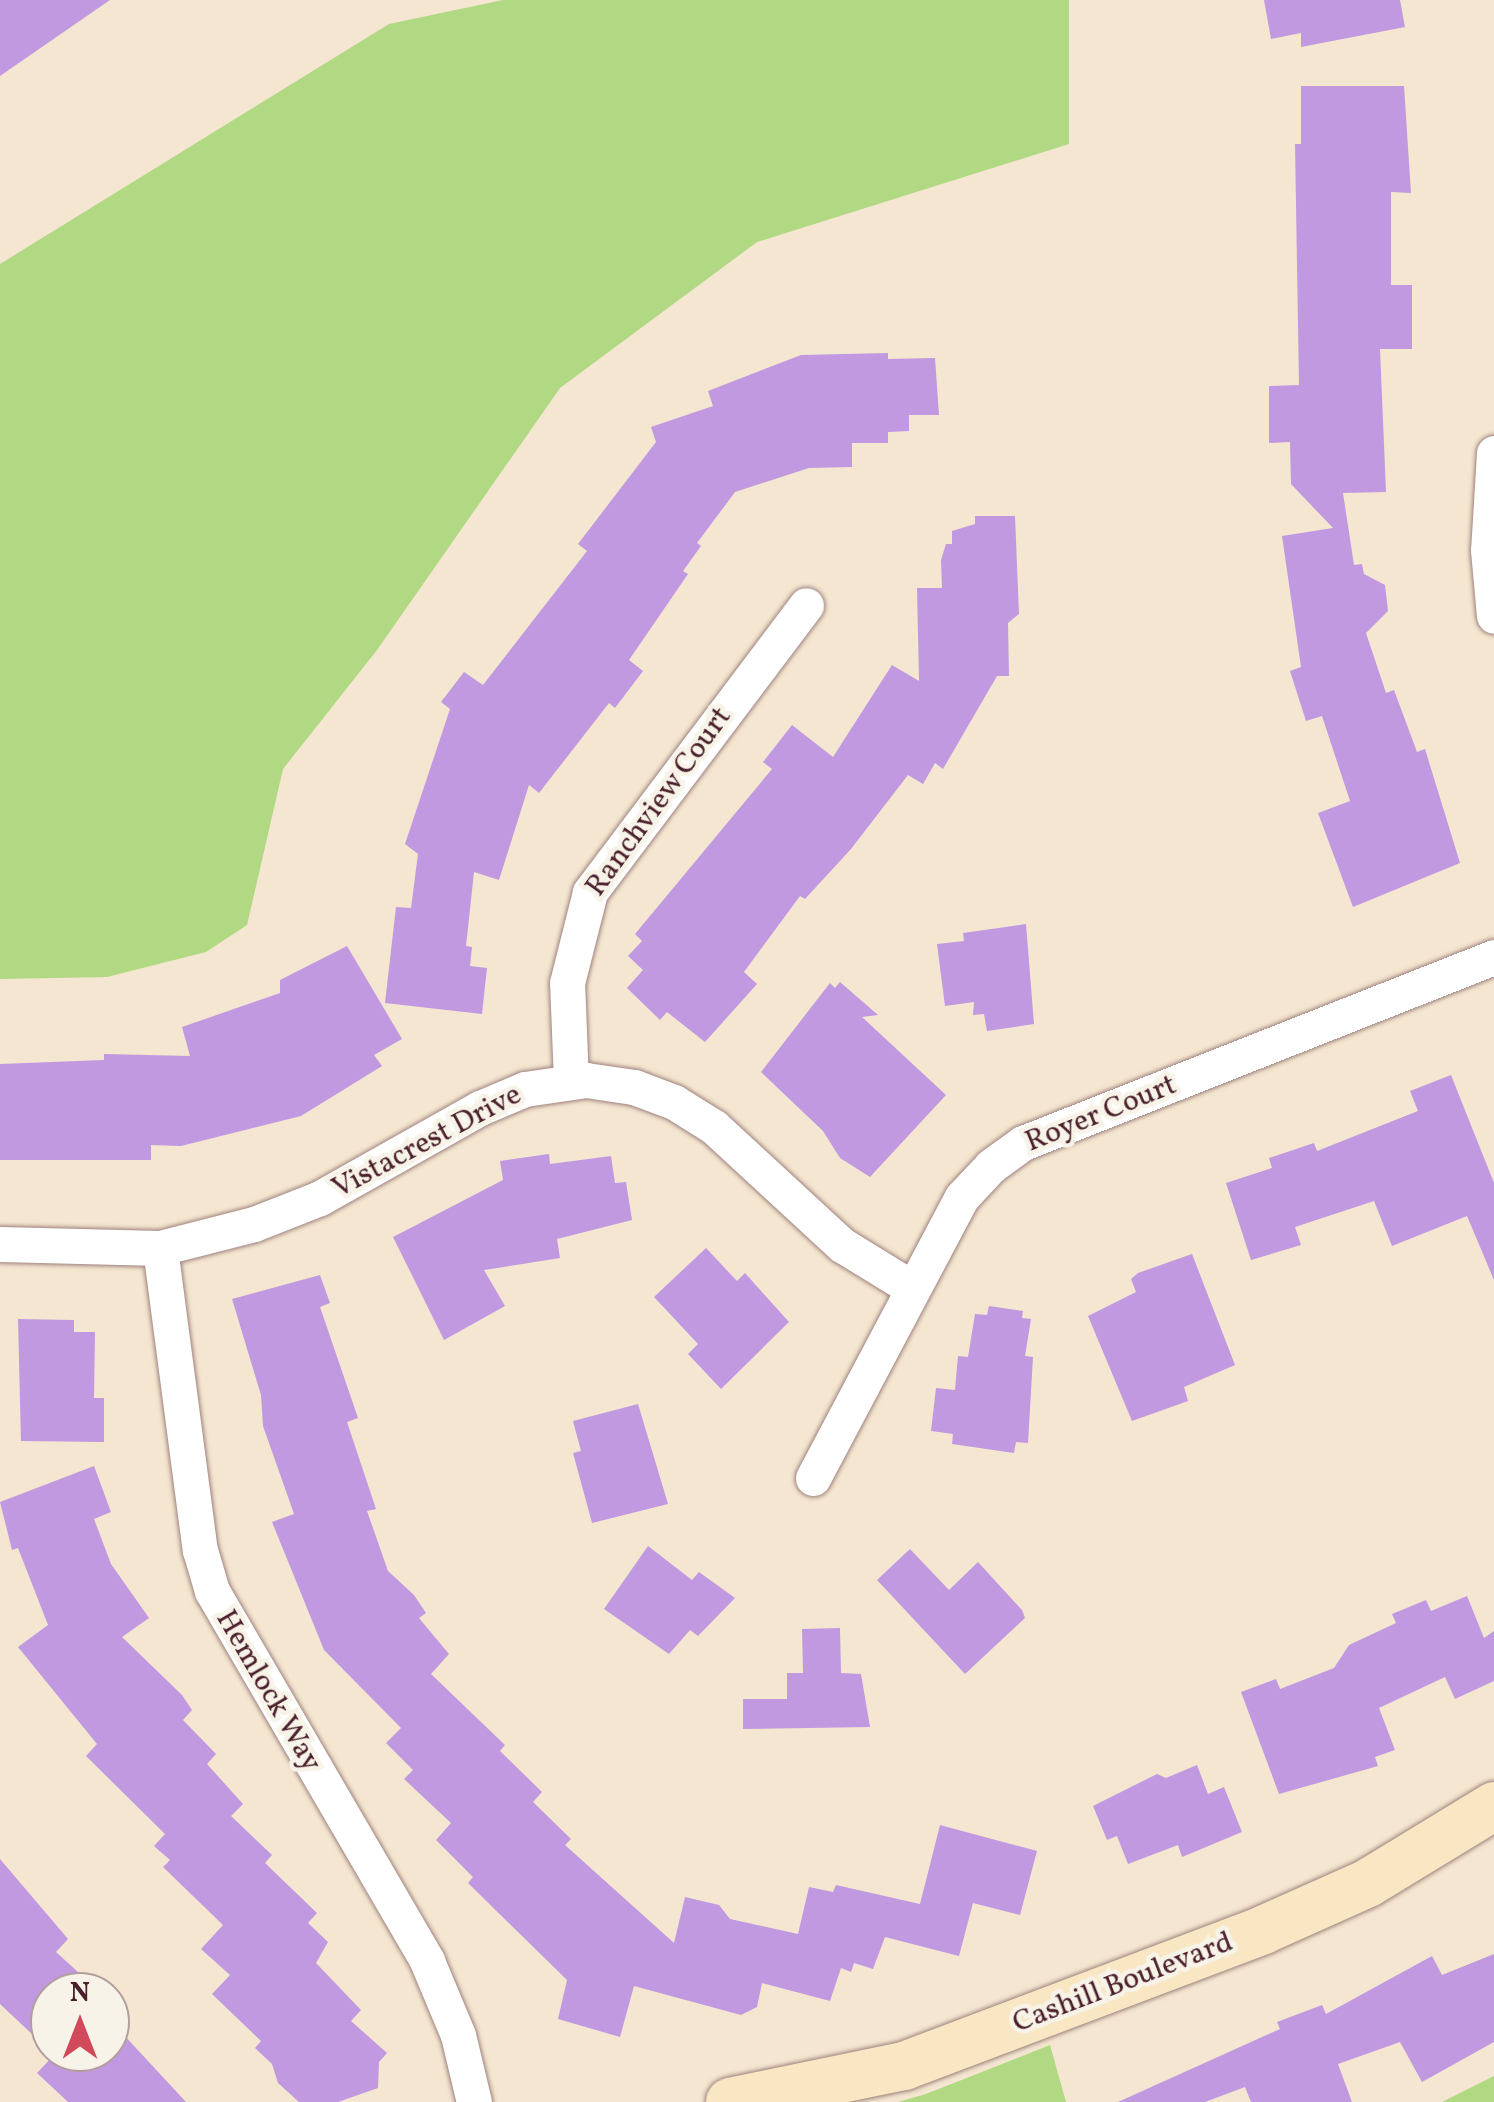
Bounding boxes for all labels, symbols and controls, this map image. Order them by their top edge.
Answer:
street label: Ranchview Court [578,700,740,904]
street label: Royer Court [1020,1067,1182,1161]
street label: Vistacrest Drive [326,1077,528,1207]
street label: Hemlock Way [207,1603,329,1779]
street label: Cashill Boulevard [1008,1924,1238,2042]
north arrow [30,1972,130,2072]
text: N [70,1974,90,2013]

